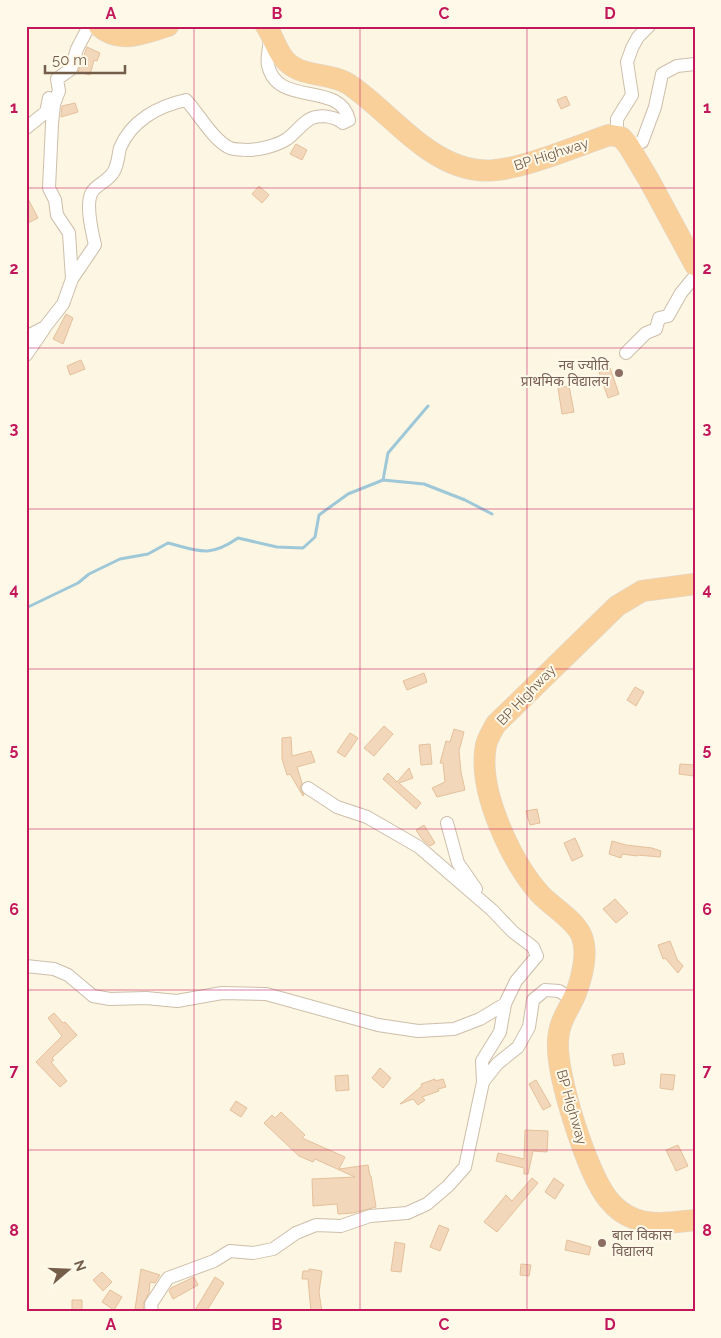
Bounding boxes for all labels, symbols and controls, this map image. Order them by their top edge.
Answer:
text: A [106,4,117,23]
text: B [272,4,283,23]
text: C [439,4,450,23]
text: D [604,4,616,23]
scale bar [45,42,125,74]
text: 50 m [52,51,87,69]
text: 1 [10,98,18,117]
text: 1 [703,98,711,117]
street label: BP Highway [512,134,591,174]
text: 2 [9,259,19,278]
text: 2 [702,259,712,278]
place label: नव ज्योति प्राथमिक विद्यालय [521,357,610,389]
marker: नव ज्योति प्राथमिक विद्यालय [613,367,625,379]
text: 3 [10,419,19,438]
text: 3 [703,419,712,438]
text: 4 [9,580,19,599]
text: 4 [702,580,712,599]
street label: BP Highway [493,661,559,728]
text: 5 [10,740,19,759]
text: 5 [703,740,712,759]
text: 6 [9,900,19,919]
text: 6 [702,900,712,919]
text: 7 [10,1061,19,1080]
text: 7 [703,1061,712,1080]
street label: BP Highway [554,1068,590,1147]
text: 8 [9,1221,19,1240]
text: 8 [702,1221,712,1240]
place label: बाल विकास विद्यालय [612,1227,672,1259]
marker: बाल विकास विद्यालय [596,1237,608,1249]
north arrow [42,1246,92,1296]
text: N [71,1258,90,1273]
text: A [106,1315,117,1334]
text: B [272,1315,283,1334]
text: C [439,1315,450,1334]
text: D [604,1315,616,1334]

